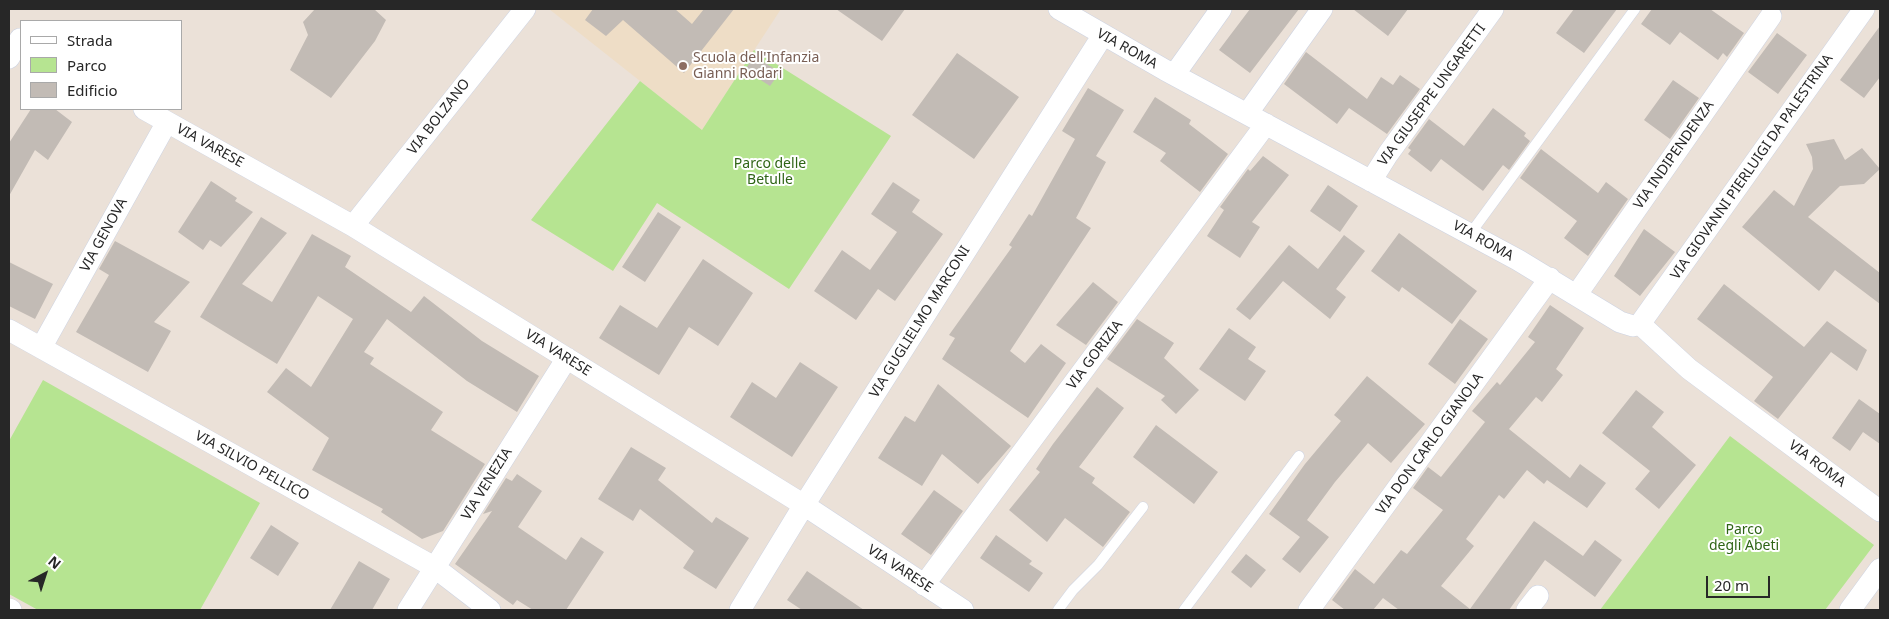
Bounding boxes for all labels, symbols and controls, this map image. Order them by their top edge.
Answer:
legend [20,20,182,110]
street label: VIA GIUSEPPE UNGARETTI [1375,21,1489,169]
street label: VIA ROMA [1094,25,1160,73]
text: Strada [67,30,113,50]
place label: Scuola dell'Infanzia Gianni Rodari [693,50,819,82]
street label: VIA GIOVANNI PIERLUIGI DA PALESTRINA [1667,51,1837,283]
text: Parco [67,55,107,75]
marker: Scuola dell'Infanzia Gianni Rodari [677,60,689,72]
street label: VIA BOLZANO [404,76,474,158]
text: Edificio [67,80,118,100]
street label: VIA INDIPENDENZA [1630,98,1718,212]
street label: VIA VARESE [173,121,247,171]
park label: Parco delle Betulle [734,156,806,188]
street label: VIA GENOVA [77,195,131,275]
street label: VIA ROMA [1450,217,1516,265]
street label: VIA GUGLIELMO MARCONI [866,243,974,401]
street label: VIA GORIZIA [1064,317,1126,393]
street label: VIA VARESE [522,326,594,380]
street label: VIA DON CARLO GIANOLA [1373,370,1487,518]
street label: VIA SILVIO PELLICO [192,428,312,504]
street label: VIA ROMA [1785,437,1849,491]
street label: VIA VENEZIA [458,445,516,523]
park label: Parco degli Abeti [1709,522,1779,554]
street label: VIA VARESE [864,542,936,596]
north arrow [20,549,70,599]
text: N [44,551,65,573]
scale bar [1709,566,1773,598]
text: 20 m [1714,575,1749,595]

